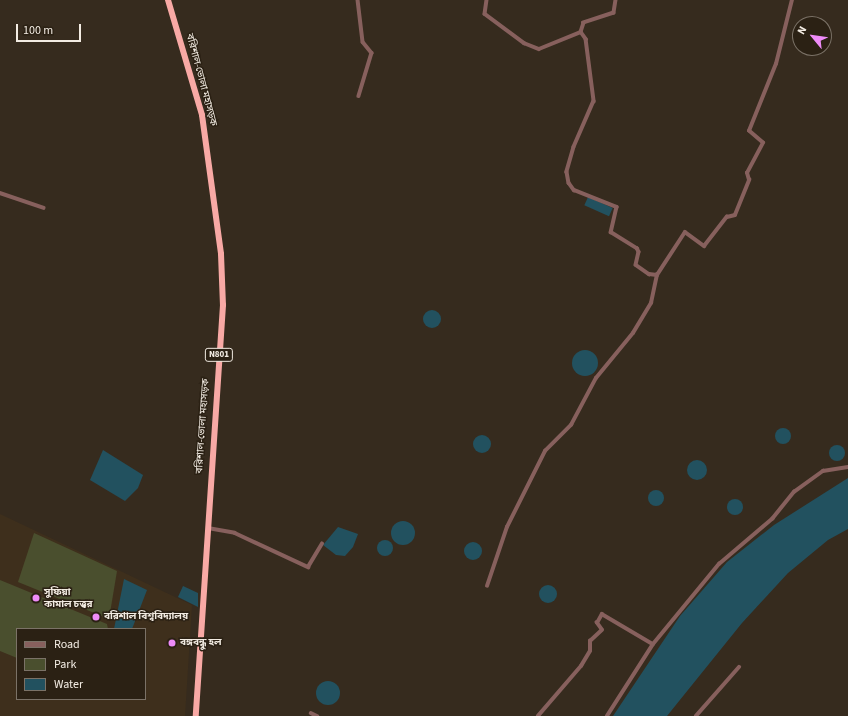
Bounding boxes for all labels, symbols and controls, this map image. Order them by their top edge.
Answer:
scale bar [18,16,83,42]
north arrow [792,16,832,56]
text: 100 m [23,22,53,39]
text: N [794,24,810,37]
street label: বরিশাল-ভোলা মহাসড়ক [183,32,219,128]
road number: N801 [204,348,234,362]
street label: বরিশাল-ভোলা মহাসড়ক [194,378,212,474]
place label: সুফিয়া কামাল চত্ত্বর [44,586,92,610]
marker: সুফিয়া কামাল চত্ত্বর [31,593,41,603]
place label: বরিশাল বিশ্ববিদ্যালয় [104,611,188,623]
marker: বরিশাল বিশ্ববিদ্যালয় [91,612,101,622]
legend [16,628,146,700]
text: Road [54,636,80,653]
place label: বঙ্গবন্ধু হল [180,637,221,649]
marker: বঙ্গবন্ধু হল [167,638,177,648]
text: Park [54,656,76,673]
text: Water [54,676,83,693]

